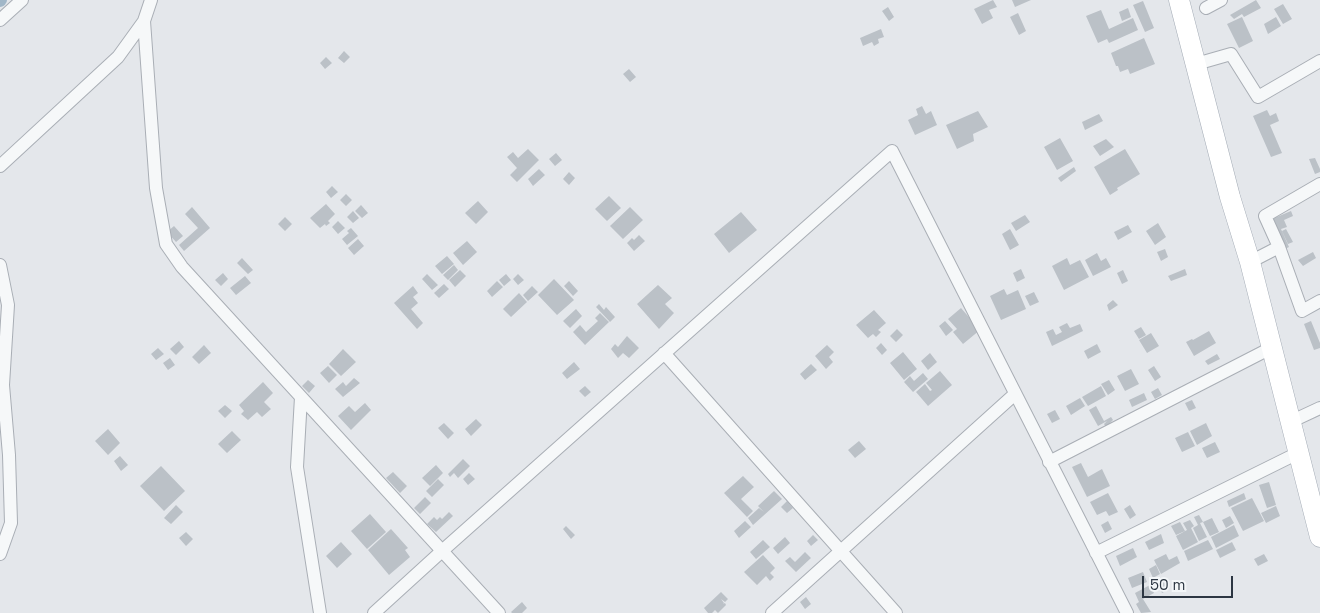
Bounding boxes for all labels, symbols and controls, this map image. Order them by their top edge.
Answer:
scale bar [1145,566,1236,598]
text: 50 m [1150,575,1185,594]

